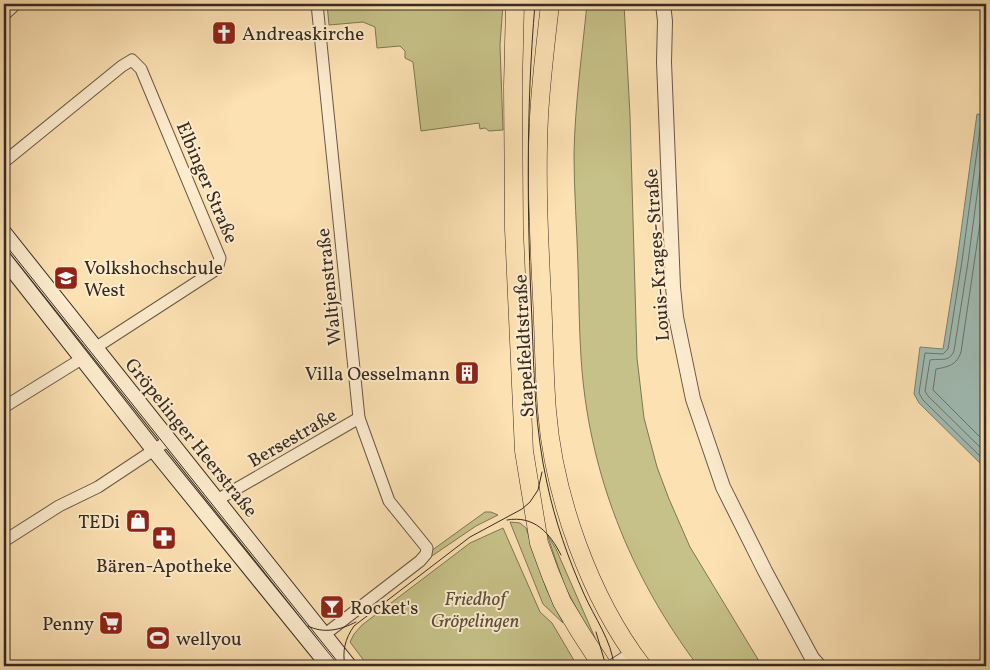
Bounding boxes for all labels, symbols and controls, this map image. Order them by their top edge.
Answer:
church icon: Andreaskirche [211,20,237,46]
place label: Andreaskirche [242,22,364,48]
street label: Elbinger Straße [169,118,244,248]
street label: Louis-Krages-Straße [639,168,677,342]
street label: Waltjenstraße [311,227,349,347]
place label: Volkshochschule West [84,256,223,304]
school or university icon: Volkshochschule West [53,265,79,291]
street label: Stapelfeldtstraße [508,274,542,418]
street label: Gröpelinger Heerstraße [118,353,263,523]
building icon: Villa Oesselmann [454,360,480,386]
place label: Villa Oesselmann [305,362,450,388]
street label: Bersestraße [244,403,342,475]
shop icon: TEDi [125,508,151,534]
place label: TEDi [78,510,120,536]
pharmacy icon: Bären-Apotheke [151,525,177,551]
place label: Bären-Apotheke [96,554,232,580]
park label: Friedhof Gröpelingen [431,587,519,635]
bar icon: Rocket's [319,594,345,620]
place label: Rocket's [350,596,418,622]
supermarket icon: Penny [98,610,124,636]
place label: Penny [42,612,94,638]
sports icon: wellyou [145,625,171,651]
place label: wellyou [176,627,242,653]

